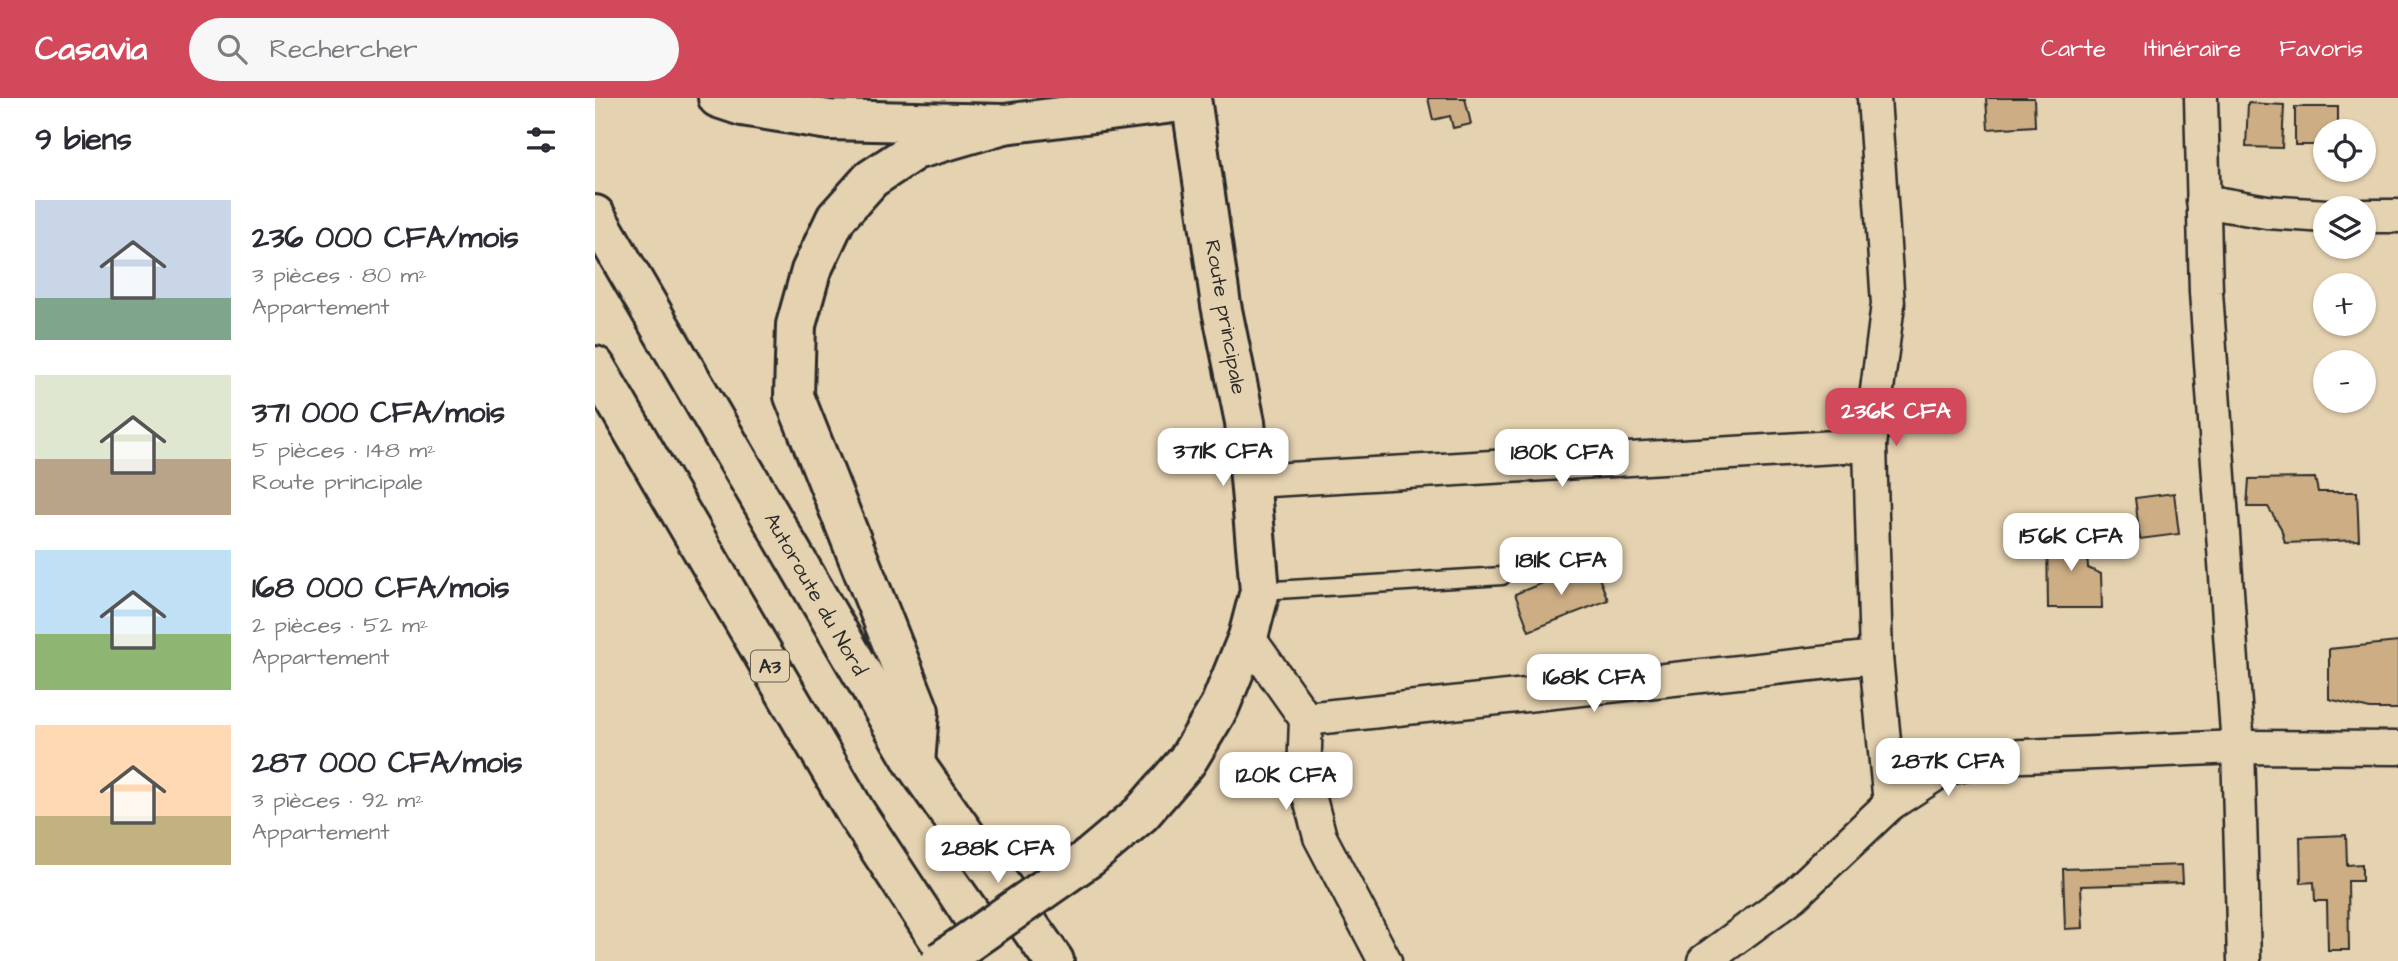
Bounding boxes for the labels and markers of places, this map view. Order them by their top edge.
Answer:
pin: 236K CFA [1824,388,1968,448]
pin: 371K CFA [1151,428,1295,488]
pin: 180K CFA [1490,430,1634,489]
pin: 156K CFA [1999,514,2143,573]
pin: 181K CFA [1489,538,1633,597]
pin: 168K CFA [1522,654,1666,714]
pin: 287K CFA [1876,738,2020,798]
pin: 120K CFA [1214,752,1358,812]
pin: 288K CFA [926,826,1070,885]

